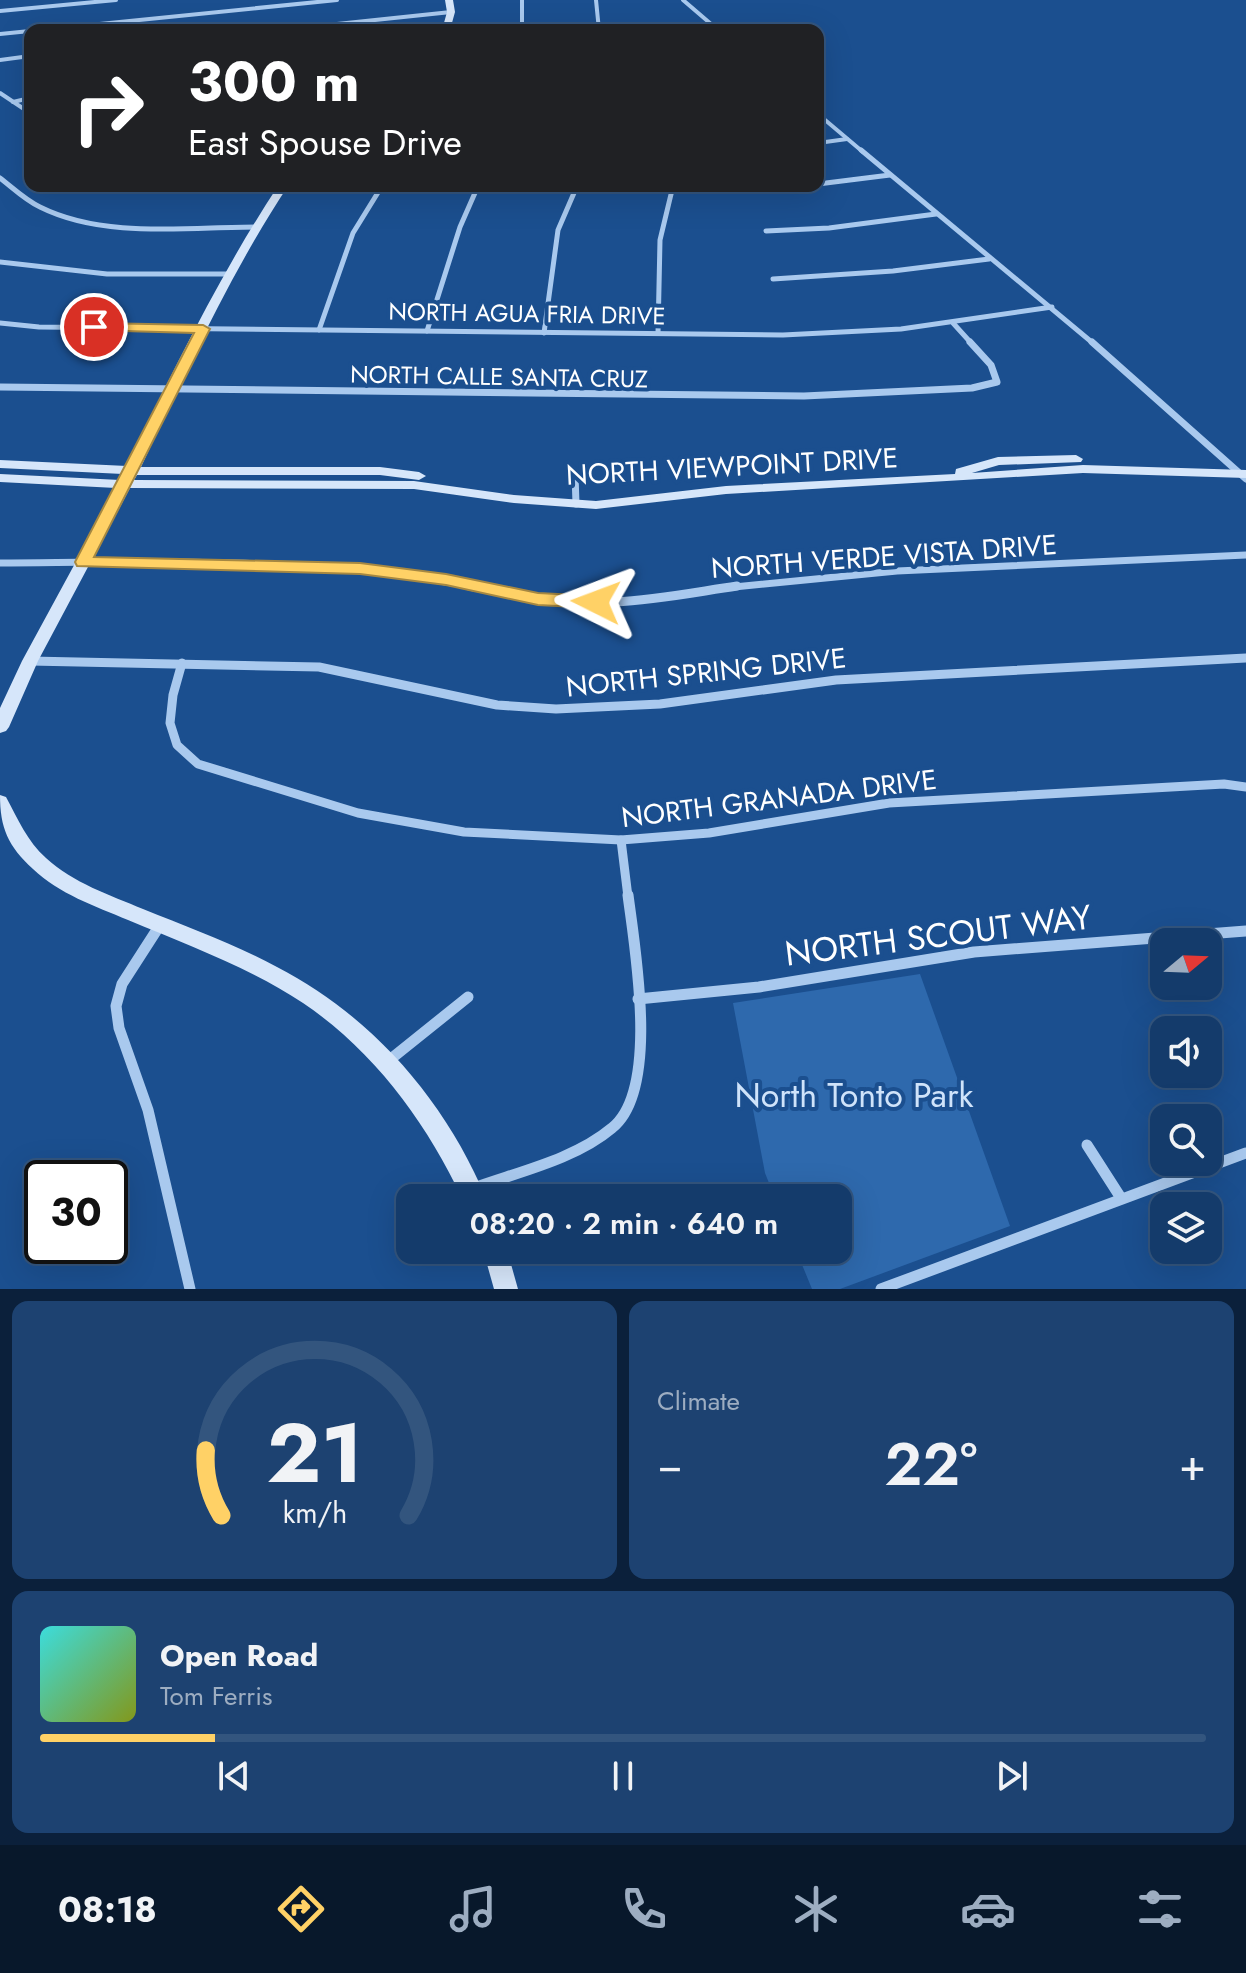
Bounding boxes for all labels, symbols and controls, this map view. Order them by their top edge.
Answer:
text: 300 m [188,41,360,122]
icon: right [56,56,160,160]
text: East Spouse Drive [188,116,462,168]
pin [60,293,128,361]
street label: NORTH AGUA FRIA DRIVE [388,294,666,333]
icon: arrive [72,305,116,349]
street label: NORTH CALLE SANTA CRUZ [350,356,648,397]
street label: NORTH VIEWPOINT DRIVE [565,437,899,496]
street label: NORTH VERDE VISTA DRIVE [710,524,1058,589]
position arrow [554,560,638,644]
street label: NORTH SPRING DRIVE [564,637,848,708]
street label: NORTH GRANADA DRIVE [619,759,939,838]
street label: NORTH SCOUT WAY [782,892,1094,979]
north arrow [1150,928,1222,1000]
map controls [1150,928,1222,1264]
button: sound [1150,1016,1222,1088]
park label: North Tonto Park [734,1071,974,1120]
button: search [1150,1104,1222,1176]
speed limit sign: 30 [24,1160,128,1264]
button: layers [1150,1192,1222,1264]
text: 08:20 · 2 min · 640 m [470,1202,778,1245]
text: Climate [657,1382,740,1420]
text: 21 [266,1393,363,1513]
text: 22° [884,1421,977,1508]
text: − [657,1433,683,1497]
text: + [1179,1433,1206,1497]
text: km/h [282,1492,347,1534]
text: Open Road [160,1634,318,1677]
text: Tom Ferris [160,1677,272,1715]
icon: previous [212,1754,256,1798]
icon: pause [601,1754,645,1798]
icon: next [990,1754,1034,1798]
icon: directions [273,1881,329,1937]
icon: music [445,1881,501,1937]
icon: phone [616,1881,672,1937]
icon: climate [788,1881,844,1937]
icon: car [960,1881,1016,1937]
icon: filters [1132,1881,1188,1937]
text: 08:18 [58,1883,157,1935]

